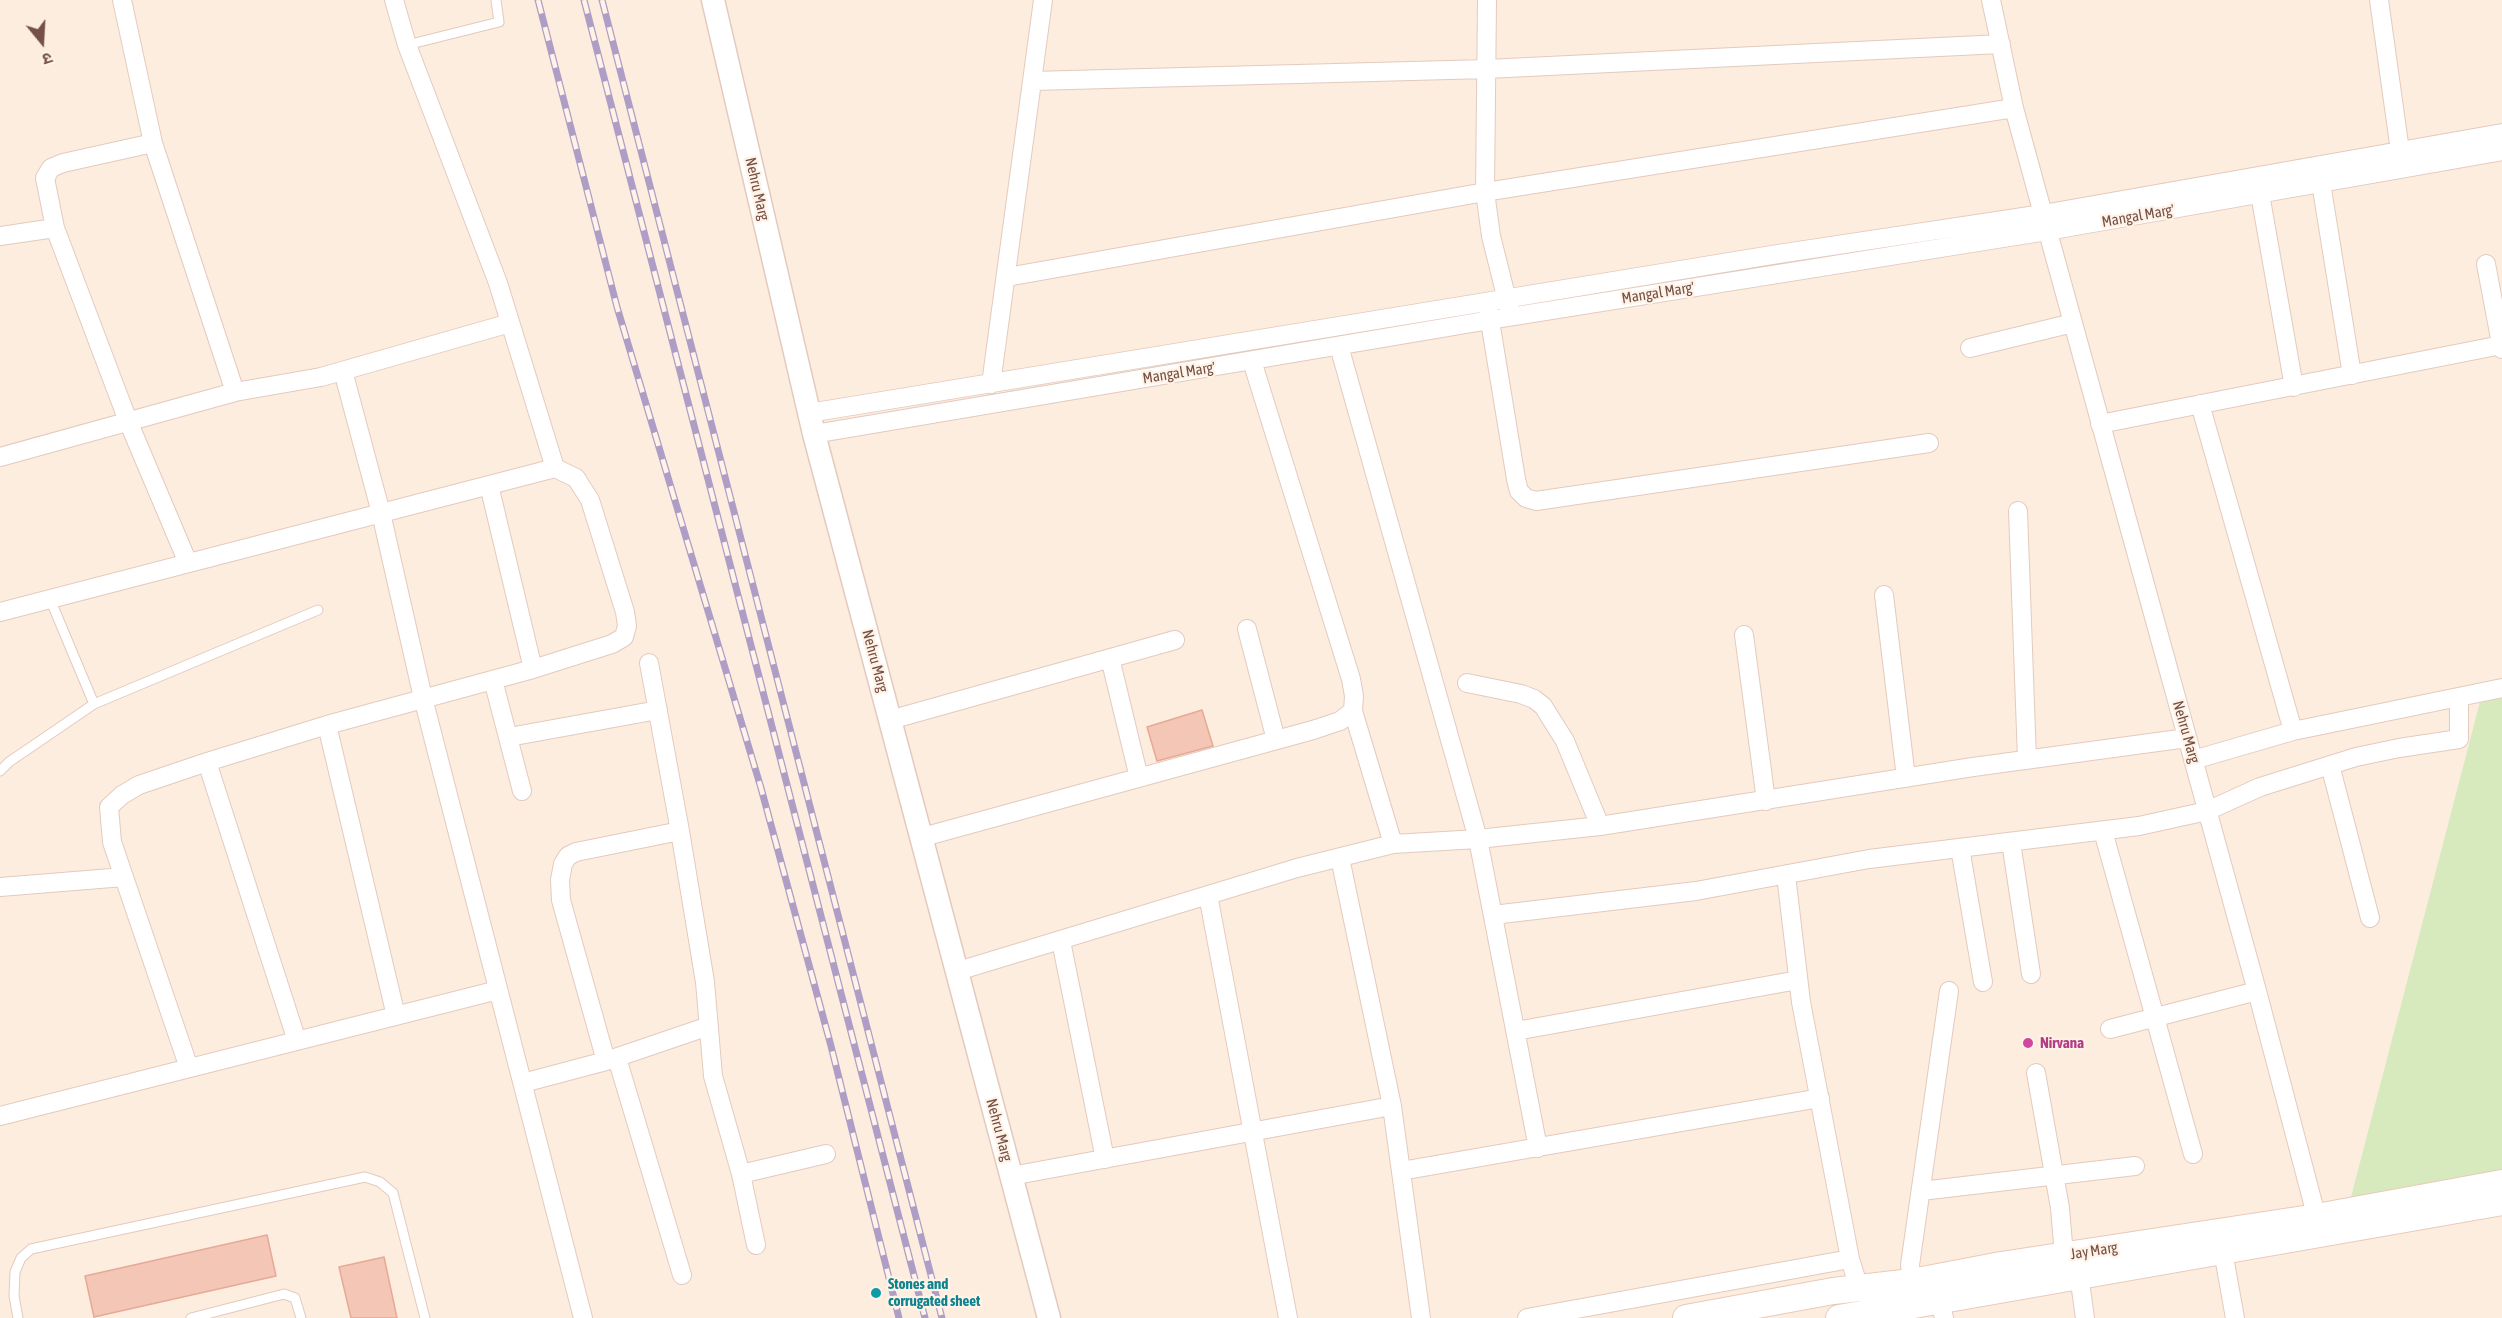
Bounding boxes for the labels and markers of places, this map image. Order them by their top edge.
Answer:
place label: Nirvana [2040,1034,2084,1052]
marker: Nirvana [2021,1036,2035,1050]
place label: Stones and corrugated sheet [888,1275,980,1310]
marker: Stones and corrugated sheet [869,1286,883,1300]

